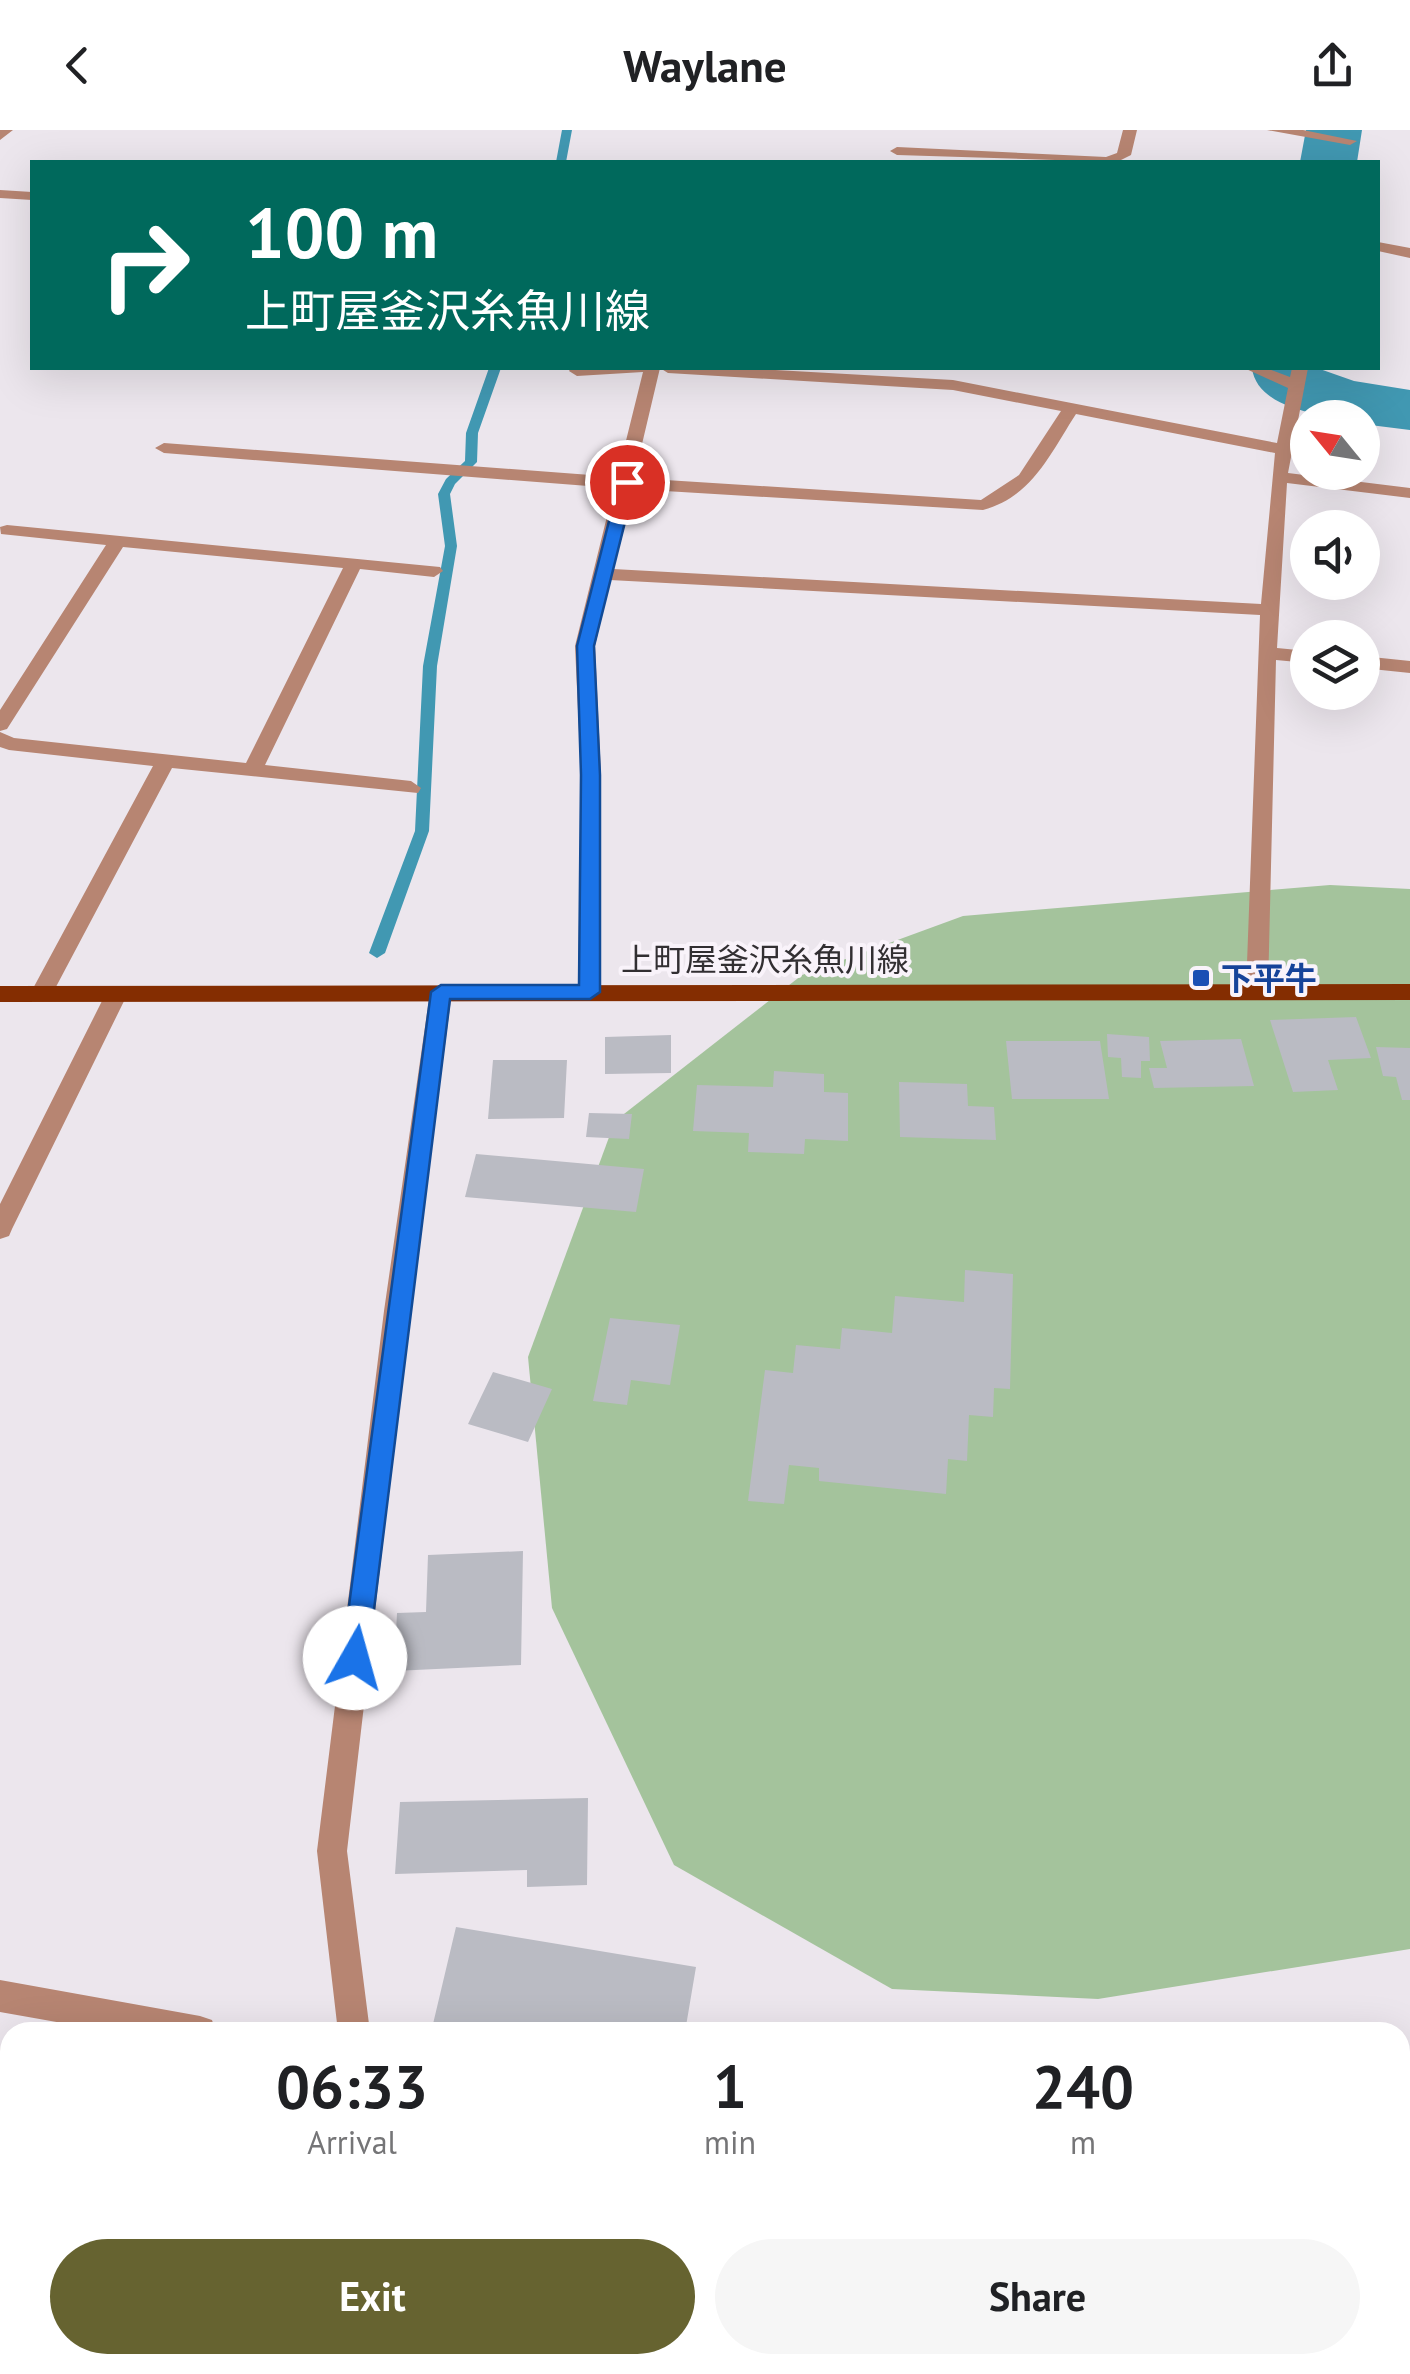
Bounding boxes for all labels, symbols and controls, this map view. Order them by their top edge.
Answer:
text: Waylane [623,36,787,94]
icon: back [50,38,105,93]
icon: share [1305,38,1360,93]
text: 100 m [245,187,438,277]
icon: right [80,200,210,330]
text: 上町屋釜沢糸魚川線 [245,281,650,339]
north arrow [1290,400,1380,490]
map controls [1290,400,1380,710]
pin [585,440,670,525]
icon: arrive [600,455,655,510]
button: sound [1290,510,1380,600]
button: layers [1290,620,1380,710]
street label: 上町屋釜沢糸魚川線 [621,938,909,980]
place label: 下平牛 [1221,957,1317,999]
marker: 下平牛 [1190,967,1212,989]
position arrow [303,1606,407,1710]
text: 06:33 [276,2047,428,2125]
text: 1 [713,2047,747,2125]
text: 240 [1032,2047,1134,2125]
text: Arrival [307,2121,397,2163]
text: min [704,2121,756,2163]
text: m [1070,2121,1096,2163]
button: Exit [50,2239,695,2354]
button: Share [715,2239,1360,2354]

